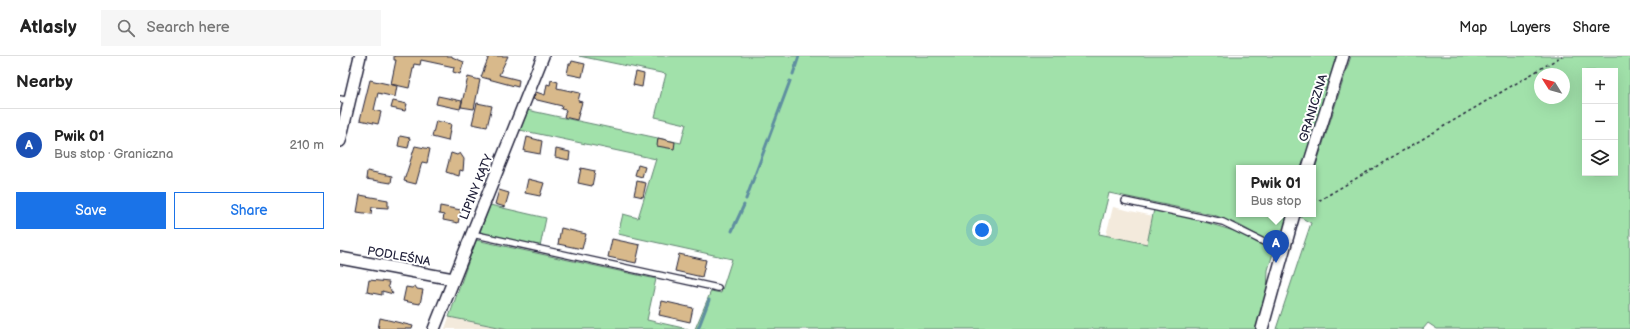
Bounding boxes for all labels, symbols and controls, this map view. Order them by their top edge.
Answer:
search box [101,10,381,46]
text: Atlasly [20,16,77,39]
icon: search [115,17,137,39]
text: Search here [147,18,230,37]
text: Map [1459,19,1487,36]
text: Layers [1509,19,1551,36]
text: Share [1573,19,1610,36]
north arrow [1534,68,1570,104]
map controls [1582,68,1618,176]
button: + [1582,68,1618,104]
text: Nearby [16,72,73,92]
street label: GRANICZNA [1296,72,1331,144]
button: − [1582,104,1618,140]
text: Pwik 01 [54,127,105,146]
text: A [25,137,33,153]
text: 210 m [290,137,324,153]
button: layers [1582,140,1618,176]
text: Bus stop · Graniczna [54,146,173,162]
street label: LIPINY KĄTY [457,151,497,222]
popup [1236,165,1316,217]
text: Pwik 01 [1250,174,1301,193]
button: Save [16,192,166,229]
button: Share [174,192,324,229]
text: Bus stop [1250,193,1302,209]
your location [972,220,992,240]
pin: A [1263,230,1289,263]
street label: PODLEŚNA [366,242,433,270]

